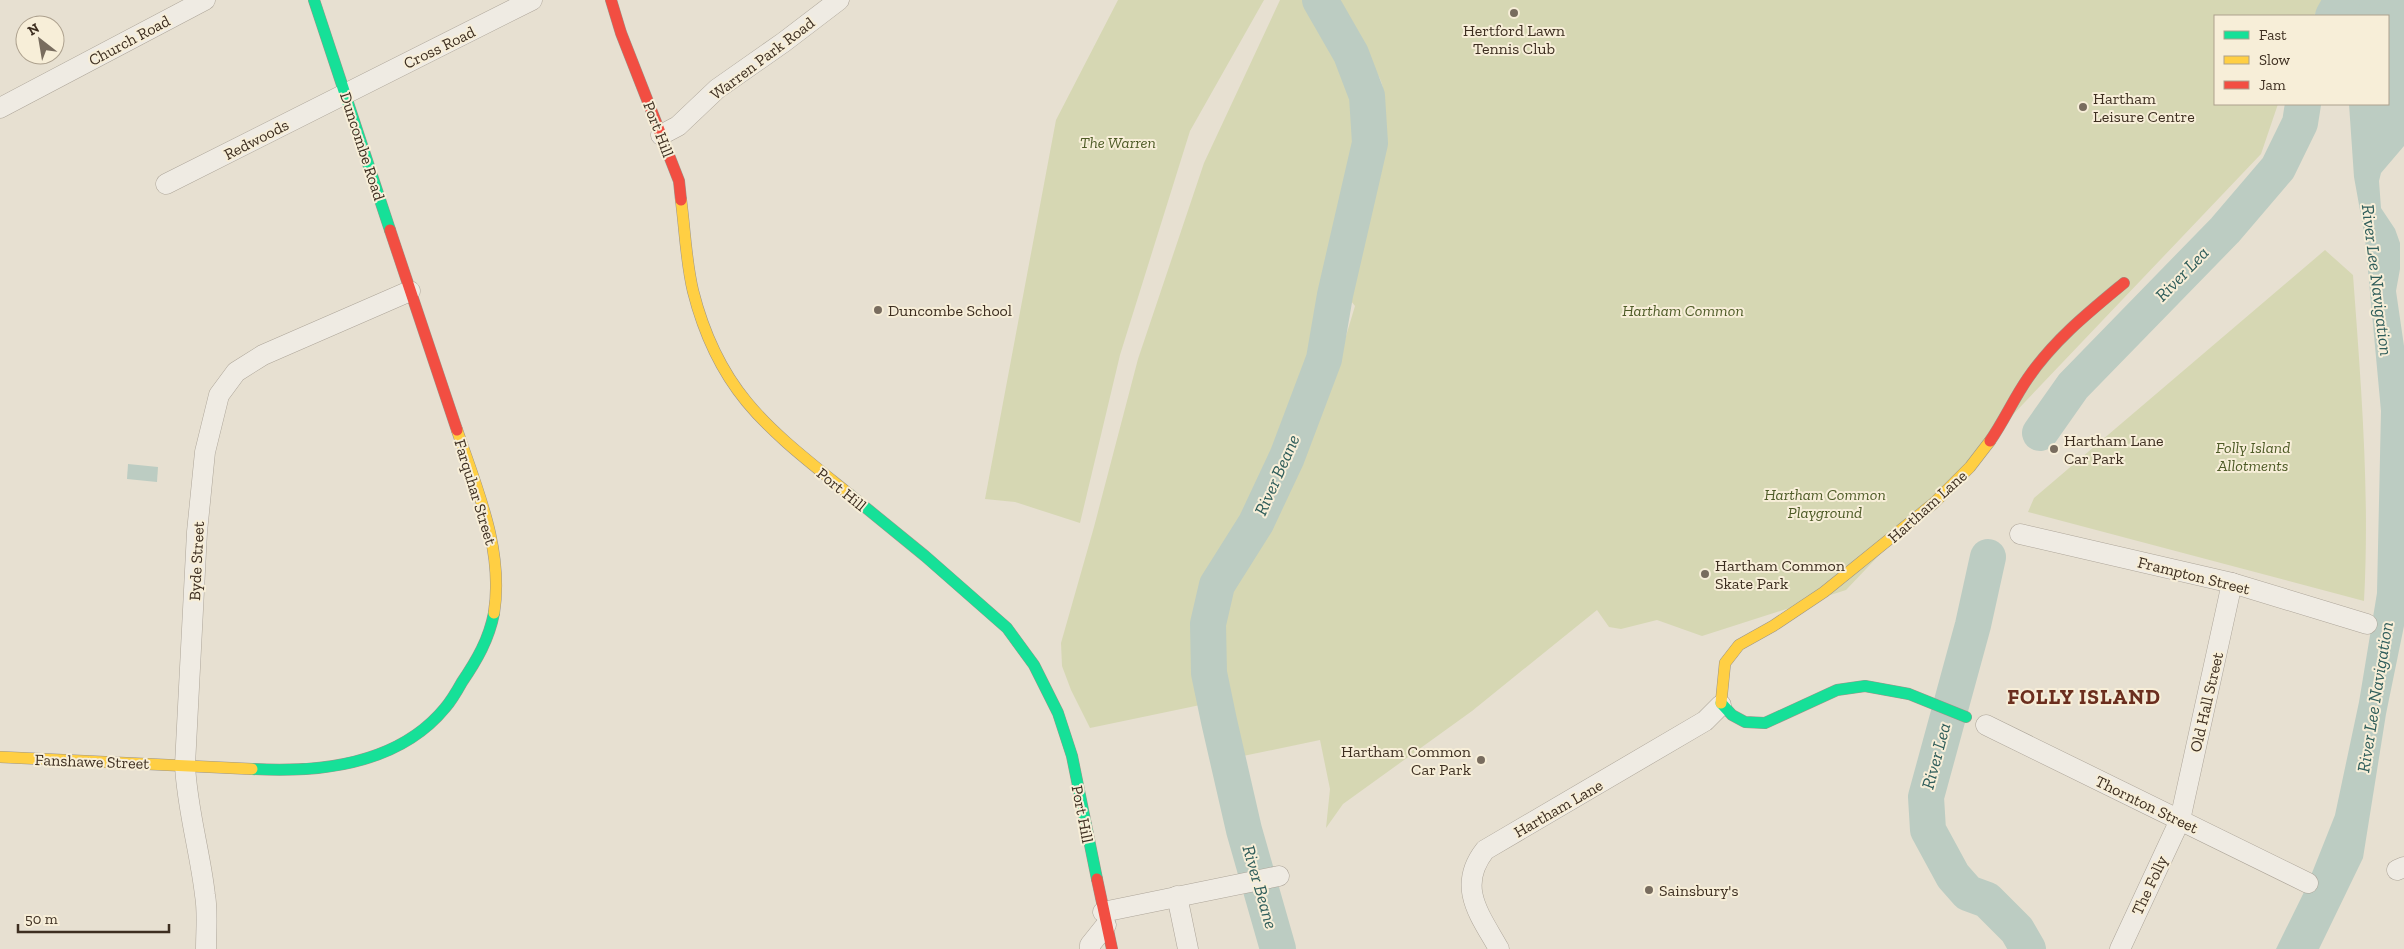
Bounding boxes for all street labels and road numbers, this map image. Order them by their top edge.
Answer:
street label: Church Road [85,11,173,70]
street label: Warren Park Road [706,13,818,104]
street label: Cross Road [400,22,478,73]
street label: Duncombe Road [336,90,389,203]
street label: Port Hill [639,99,678,160]
street label: Redwoods [221,115,292,164]
street label: Farquhar Street [450,437,501,547]
street label: Port Hill [813,464,870,515]
street label: Hartham Lane [1884,466,1971,547]
street label: Byde Street [185,521,208,601]
street label: Frampton Street [2136,552,2252,599]
street label: Old Hall Street [2186,650,2227,754]
street label: Fanshawe Street [34,750,150,773]
street label: Thornton Street [2092,771,2201,838]
street label: Hartham Lane [1510,775,1606,842]
street label: Port Hill [1068,784,1097,845]
street label: The Folly [2127,852,2172,918]

